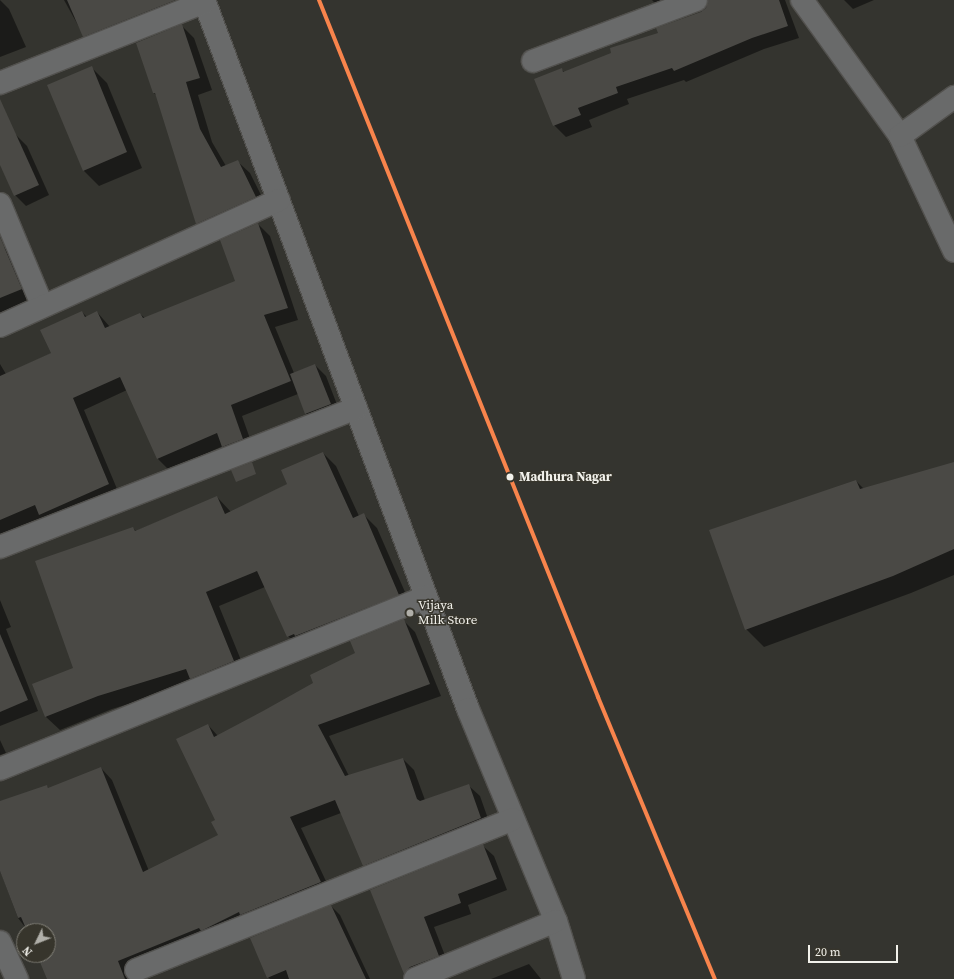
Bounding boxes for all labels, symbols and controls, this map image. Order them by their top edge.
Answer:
place label: Madhura Nagar [519,469,612,485]
marker: Madhura Nagar [504,471,516,483]
place label: Vijaya Milk Store [418,598,478,629]
marker: Vijaya Milk Store [405,608,415,618]
north arrow [16,923,56,963]
scale bar [810,937,900,963]
text: N [19,943,36,959]
text: 20 m [815,944,841,960]

